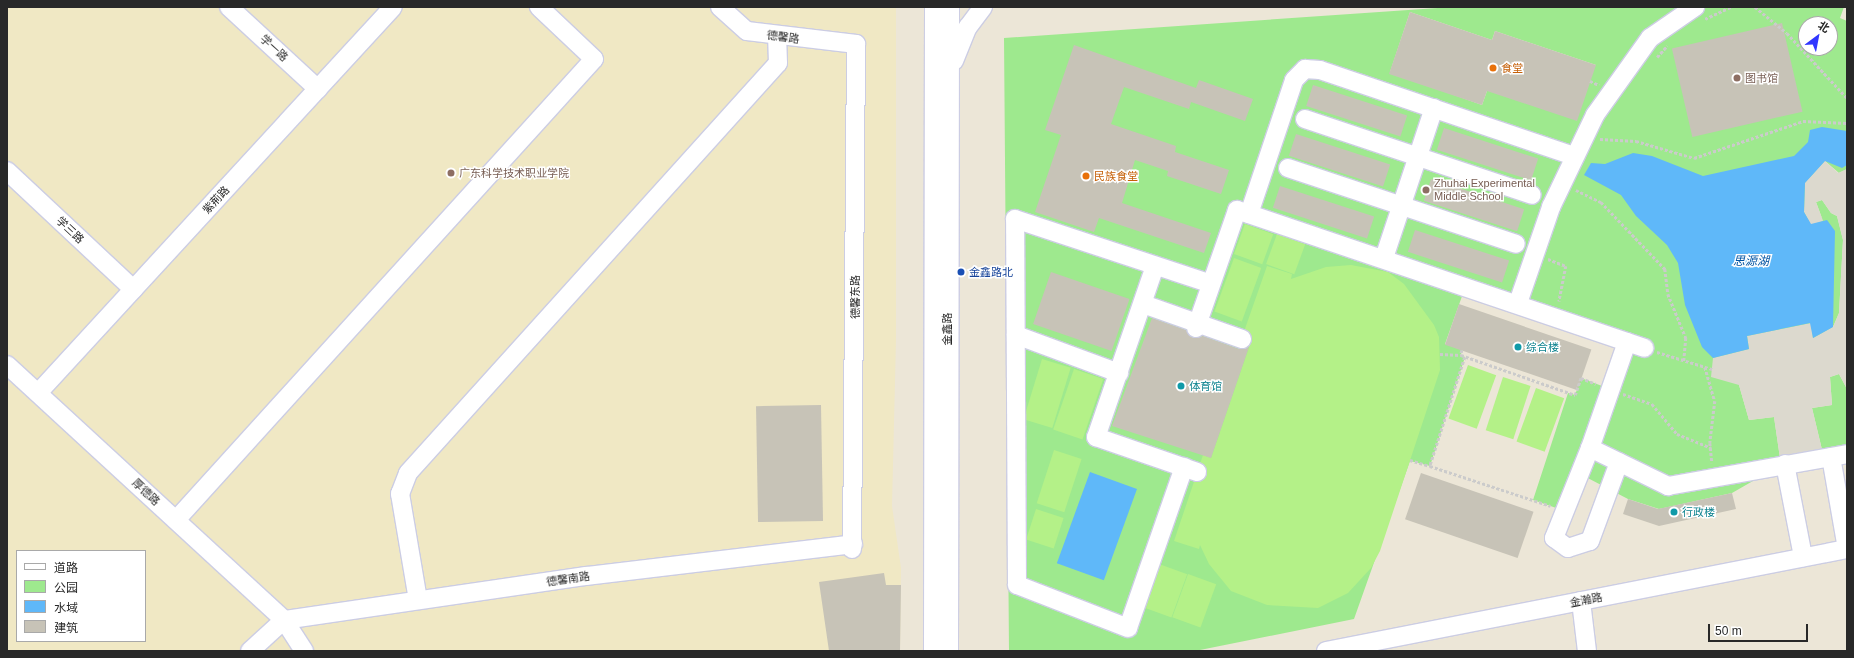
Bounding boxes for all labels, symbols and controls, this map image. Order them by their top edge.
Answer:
north arrow [1798,16,1838,56]
text: 北 [1816,19,1832,35]
street label: 德馨路 [766,28,800,46]
street label: 学一路 [257,32,291,64]
place label: 食堂 [1501,61,1523,75]
marker: 食堂 [1488,63,1498,73]
place label: 图书馆 [1745,71,1778,85]
marker: 图书馆 [1732,73,1742,83]
place label: 广东科学技术职业学院 [459,166,569,180]
marker: 广东科学技术职业学院 [446,168,456,178]
place label: 民族食堂 [1094,169,1138,183]
marker: 民族食堂 [1081,171,1091,181]
place label: Zhuhai Experimental Middle School [1434,177,1535,203]
street label: 紫荊路 [200,183,232,217]
marker: Zhuhai Experimental Middle School [1421,185,1431,195]
street label: 学三路 [53,214,87,246]
water label: 思源湖 [1733,255,1769,269]
place label: 金鑫路北 [969,265,1013,279]
marker: 金鑫路北 [956,267,966,277]
street label: 德馨东路 [848,275,862,319]
street label: 金鑫路 [940,313,954,345]
place label: 综合楼 [1526,340,1559,354]
marker: 综合楼 [1513,342,1523,352]
place label: 体育馆 [1189,379,1222,393]
marker: 体育馆 [1176,381,1186,391]
street label: 厚德路 [129,476,163,508]
place label: 行政楼 [1682,505,1715,519]
marker: 行政楼 [1669,507,1679,517]
legend [16,550,146,642]
text: 道路 [54,561,78,575]
street label: 德馨南路 [545,569,591,589]
text: 公园 [54,581,78,595]
street label: 金瀚路 [1569,590,1603,610]
text: 水域 [54,601,78,615]
scale bar [1710,616,1810,642]
text: 建筑 [54,621,78,635]
text: 50 m [1715,624,1742,638]

